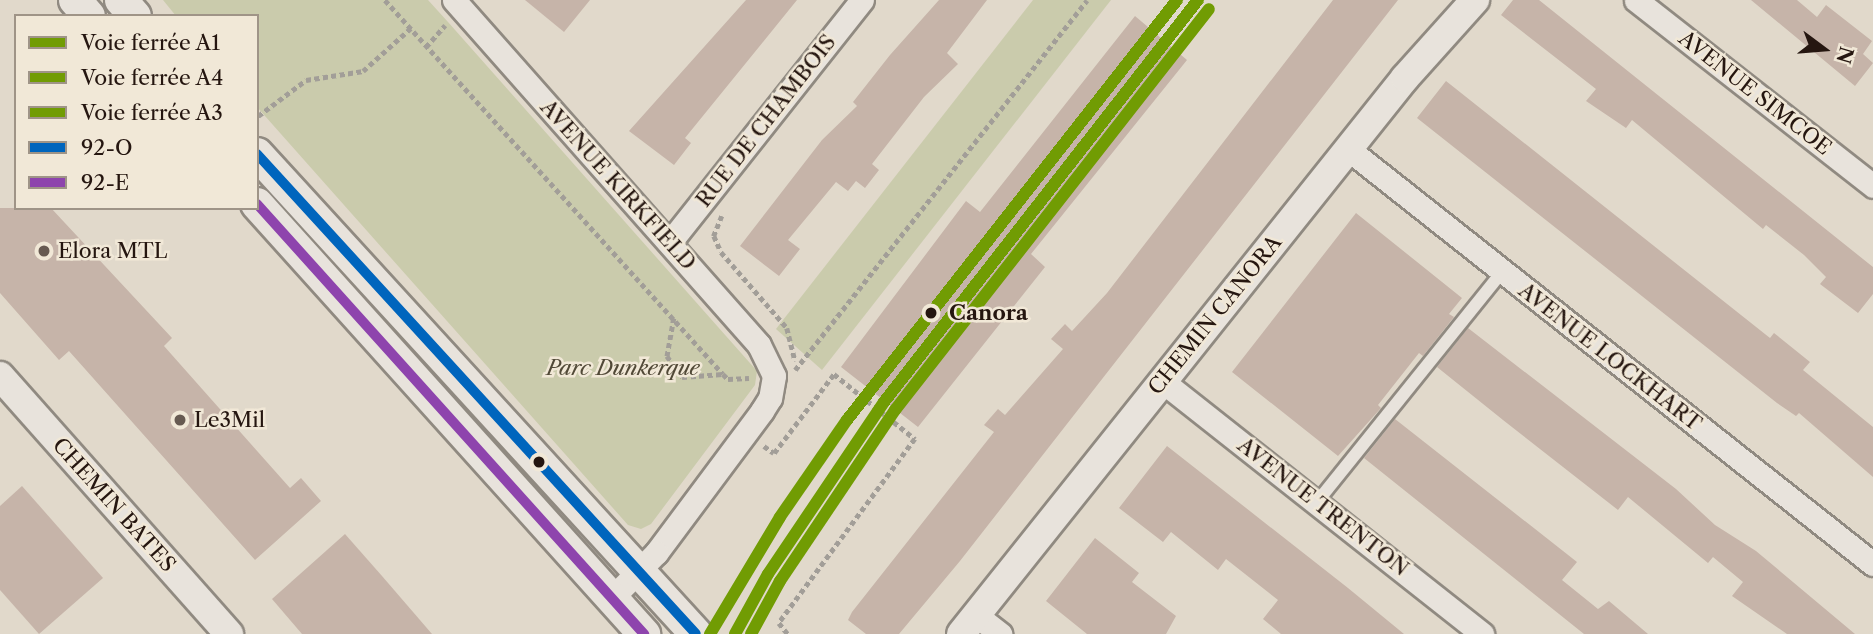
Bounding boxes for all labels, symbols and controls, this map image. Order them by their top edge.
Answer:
legend [14,14,259,210]
north arrow [1789,14,1859,84]
street label: AVENUE SIMCOE [1674,26,1836,160]
text: Voie ferrée A1 [81,30,220,55]
street label: RUE DE CHAMBOIS [691,30,841,212]
text: N [1831,44,1858,66]
text: Voie ferrée A4 [81,65,223,90]
street label: AVENUE KIRKFIELD [535,95,701,275]
text: Voie ferrée A3 [81,100,223,125]
text: 92-O [81,135,132,160]
text: 92-E [81,170,129,195]
street label: CHEMIN CANORA [1143,230,1287,400]
place label: Elora MTL [58,238,168,264]
marker: Elora MTL [36,243,52,259]
street label: AVENUE LOCKHART [1514,278,1706,436]
place label: Canora [949,300,1028,326]
marker: Canora [919,301,943,325]
park label: Parc Dunkerque [546,355,700,381]
place label: Le3Mil [194,407,265,433]
marker: Le3Mil [172,412,188,428]
street label: AVENUE TRENTON [1232,432,1414,582]
street label: CHEMIN BATES [47,433,181,577]
unlabelled marker [532,455,546,469]

